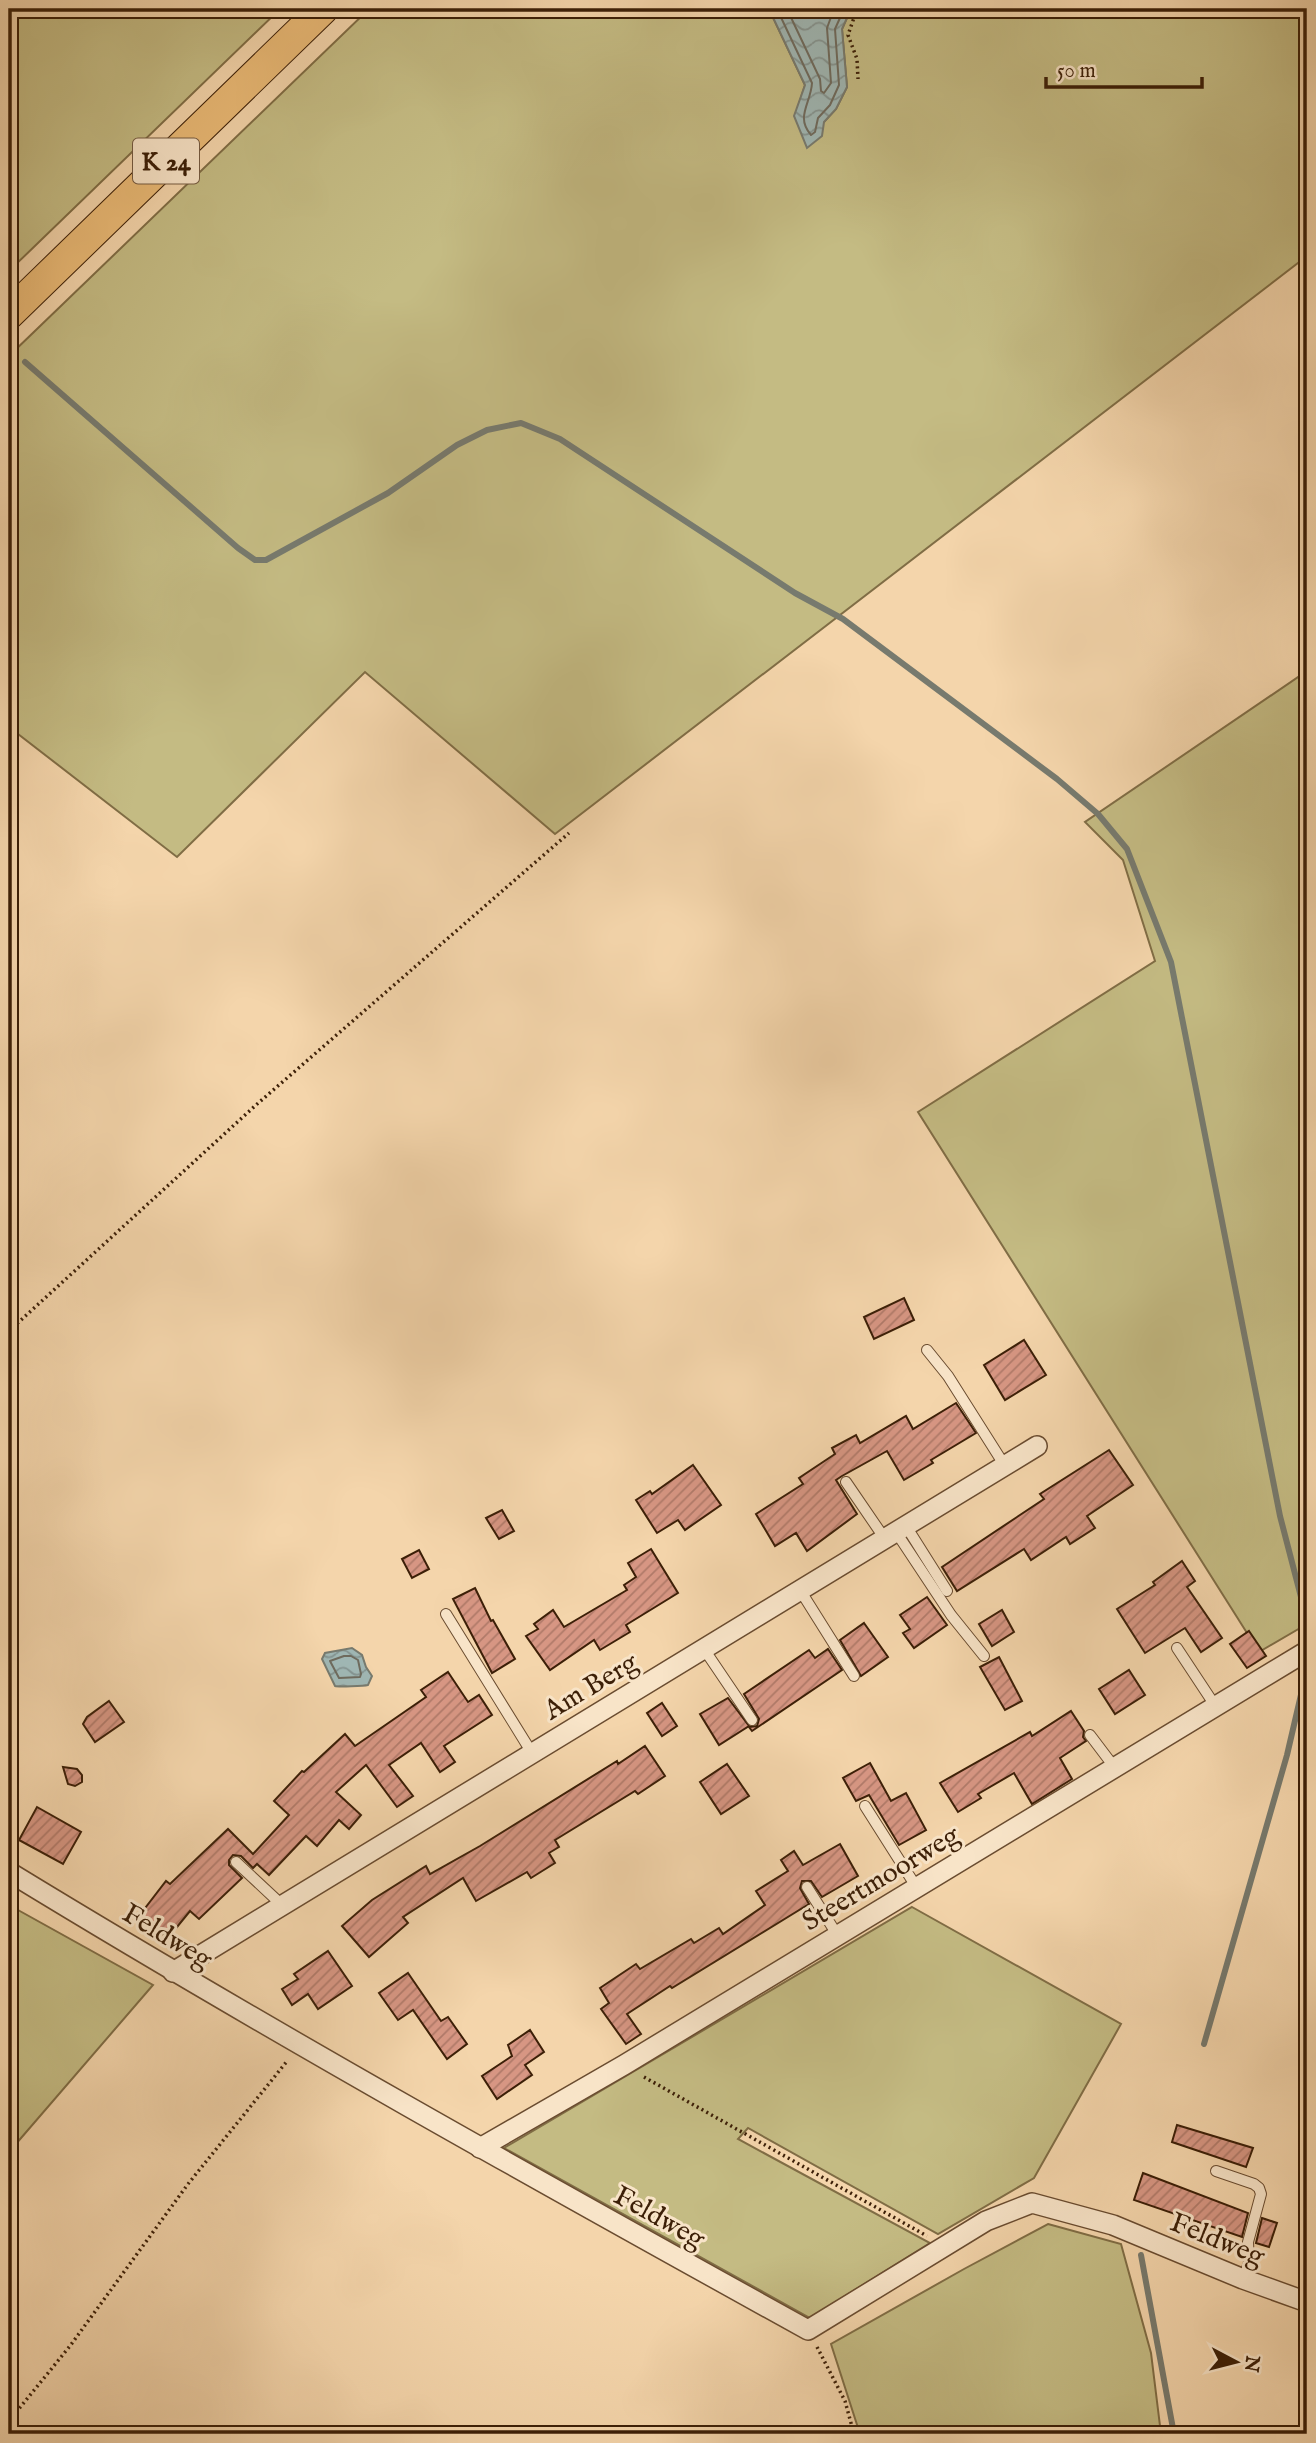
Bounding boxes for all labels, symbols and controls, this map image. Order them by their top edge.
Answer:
scale bar [1046,46,1202,90]
text: 50 m [1057,58,1096,85]
road number: K 24 [133,138,199,184]
street label: Am Berg [537,1645,645,1729]
street label: Steertmoorweg [796,1818,967,1940]
street label: Feldweg [115,1897,219,1978]
street label: Feldweg [607,2179,711,2258]
street label: Feldweg [1165,2206,1270,2275]
north arrow [1200,2328,1270,2398]
text: N [1238,2353,1264,2374]

